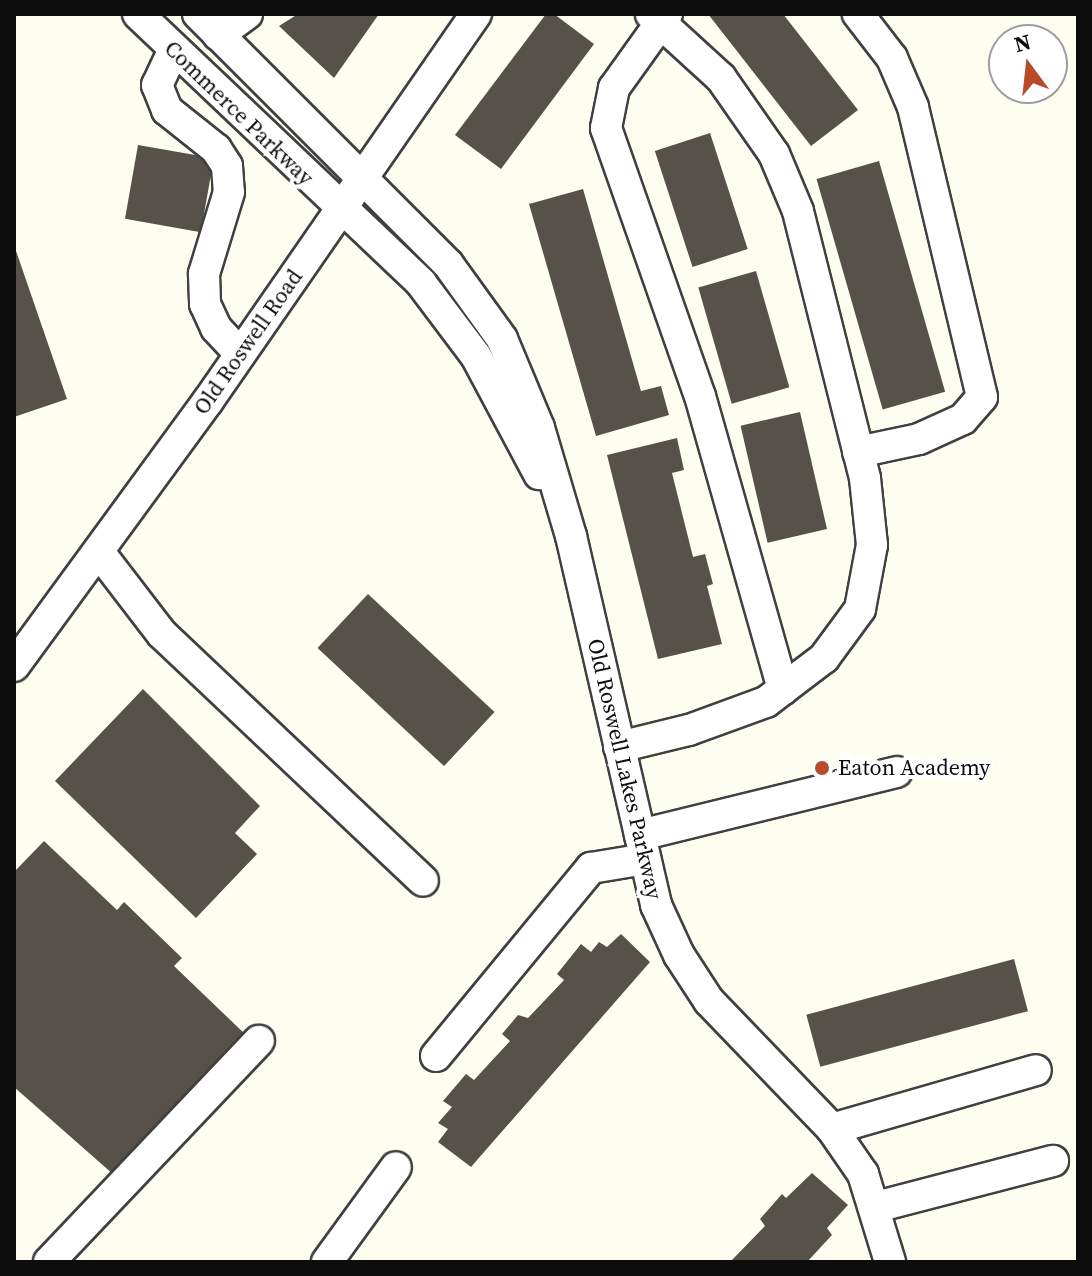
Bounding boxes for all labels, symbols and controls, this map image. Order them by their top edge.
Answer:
north arrow [988,24,1068,104]
text: N [1011,26,1034,59]
street label: Commerce Parkway [159,35,319,191]
street label: Old Roswell Road [188,264,308,420]
street label: Old Roswell Lakes Parkway [582,636,668,902]
place label: Eaton Academy [838,755,990,781]
marker: Eaton Academy [813,759,831,777]

